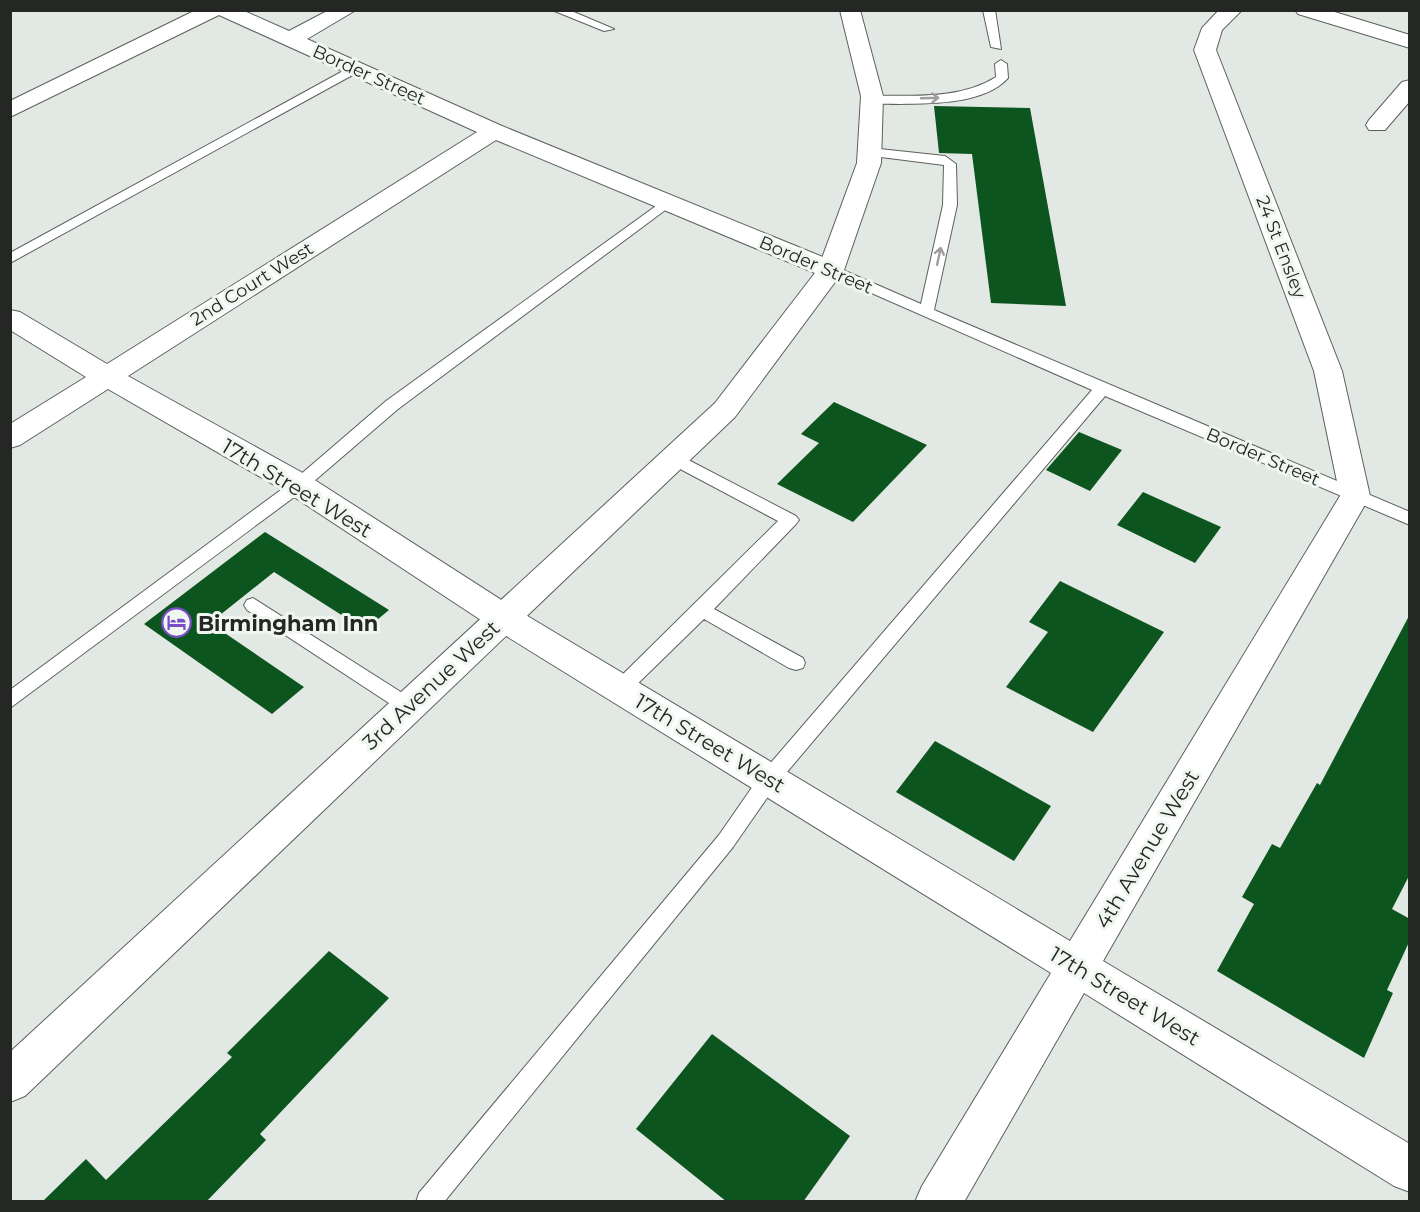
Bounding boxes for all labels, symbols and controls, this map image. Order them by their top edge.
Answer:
street label: Border Street [309,40,429,110]
one-way arrow [920,92,940,104]
street label: 24 St Ensley [1251,193,1311,302]
street label: Border Street [756,231,876,299]
street label: 2nd Court West [187,237,317,331]
one-way arrow [934,247,945,266]
street label: Border Street [1203,423,1323,491]
street label: 17th Street West [217,433,377,543]
hotel icon: Birmingham Inn [161,607,193,639]
place label: Birmingham Inn [198,611,378,636]
street label: 3rd Avenue West [357,615,505,755]
street label: 17th Street West [630,688,790,798]
street label: 4th Avenue West [1090,765,1204,933]
street label: 17th Street West [1045,941,1205,1051]

